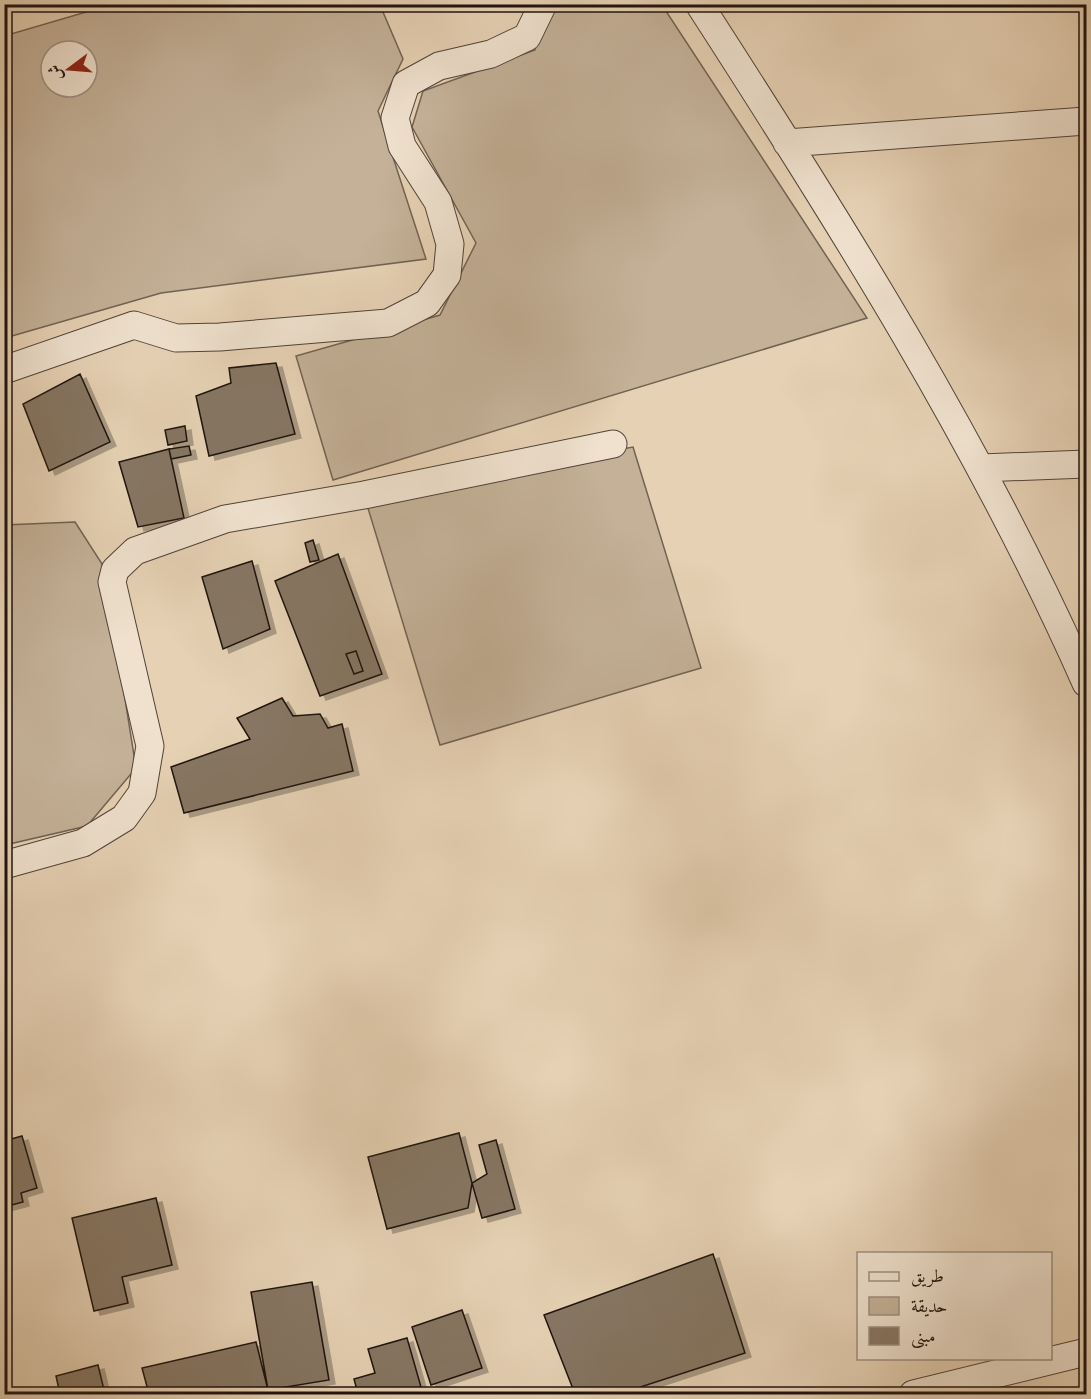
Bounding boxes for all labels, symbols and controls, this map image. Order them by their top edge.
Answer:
north arrow [39,39,99,99]
text: ش [43,63,66,84]
legend [857,1252,1052,1360]
text: طريق [911,1265,944,1288]
text: حديقة [911,1295,947,1317]
text: مبنى [911,1325,936,1349]

